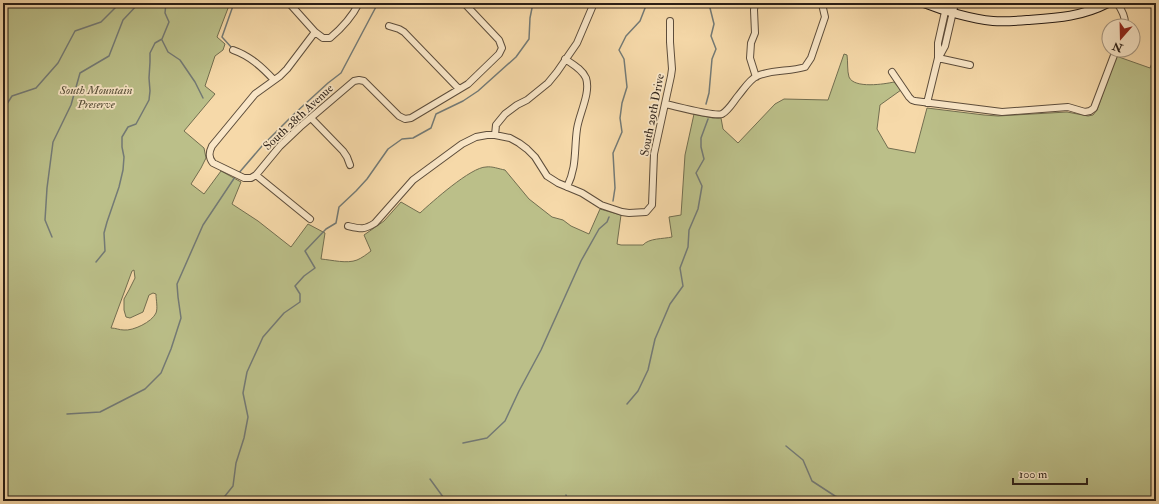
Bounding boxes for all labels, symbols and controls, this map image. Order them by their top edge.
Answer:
north arrow [1101,18,1141,58]
text: N [1110,39,1126,55]
street label: South 29th Drive [637,73,668,158]
street label: South 28th Avenue [260,81,337,154]
park label: South Mountain Preserve [59,83,133,112]
scale bar [1013,460,1087,486]
text: 100 m [1019,467,1048,482]

